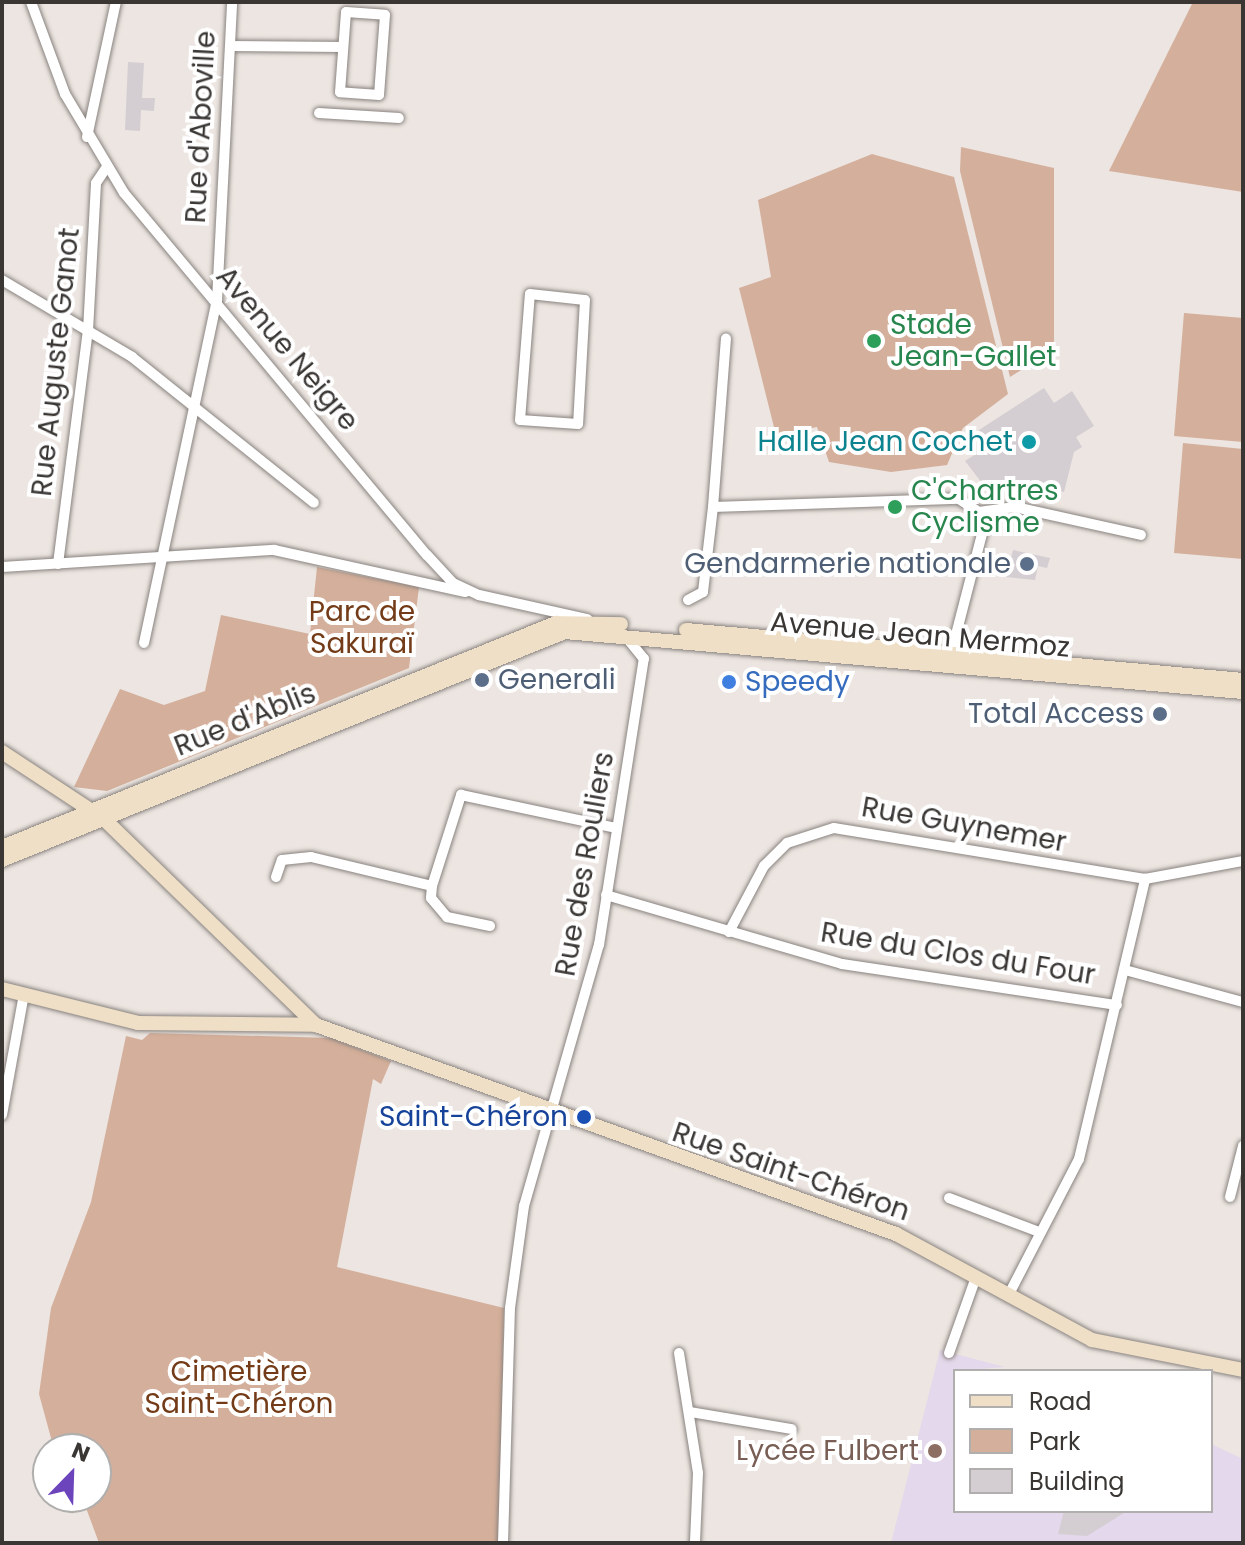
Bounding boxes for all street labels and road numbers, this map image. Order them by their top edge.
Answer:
street label: Rue d'Aboville [179,30,223,224]
street label: Rue Auguste Ganot [25,226,87,498]
street label: Avenue Neigre [209,260,365,438]
street label: Avenue Jean Mermoz [769,605,1071,665]
street label: Rue d'Ablis [169,676,321,764]
street label: Rue des Rouliers [549,749,621,979]
street label: Rue Guynemer [859,790,1069,860]
street label: Rue du Clos du Four [818,916,1098,992]
street label: Rue Saint-Chéron [668,1116,914,1228]

